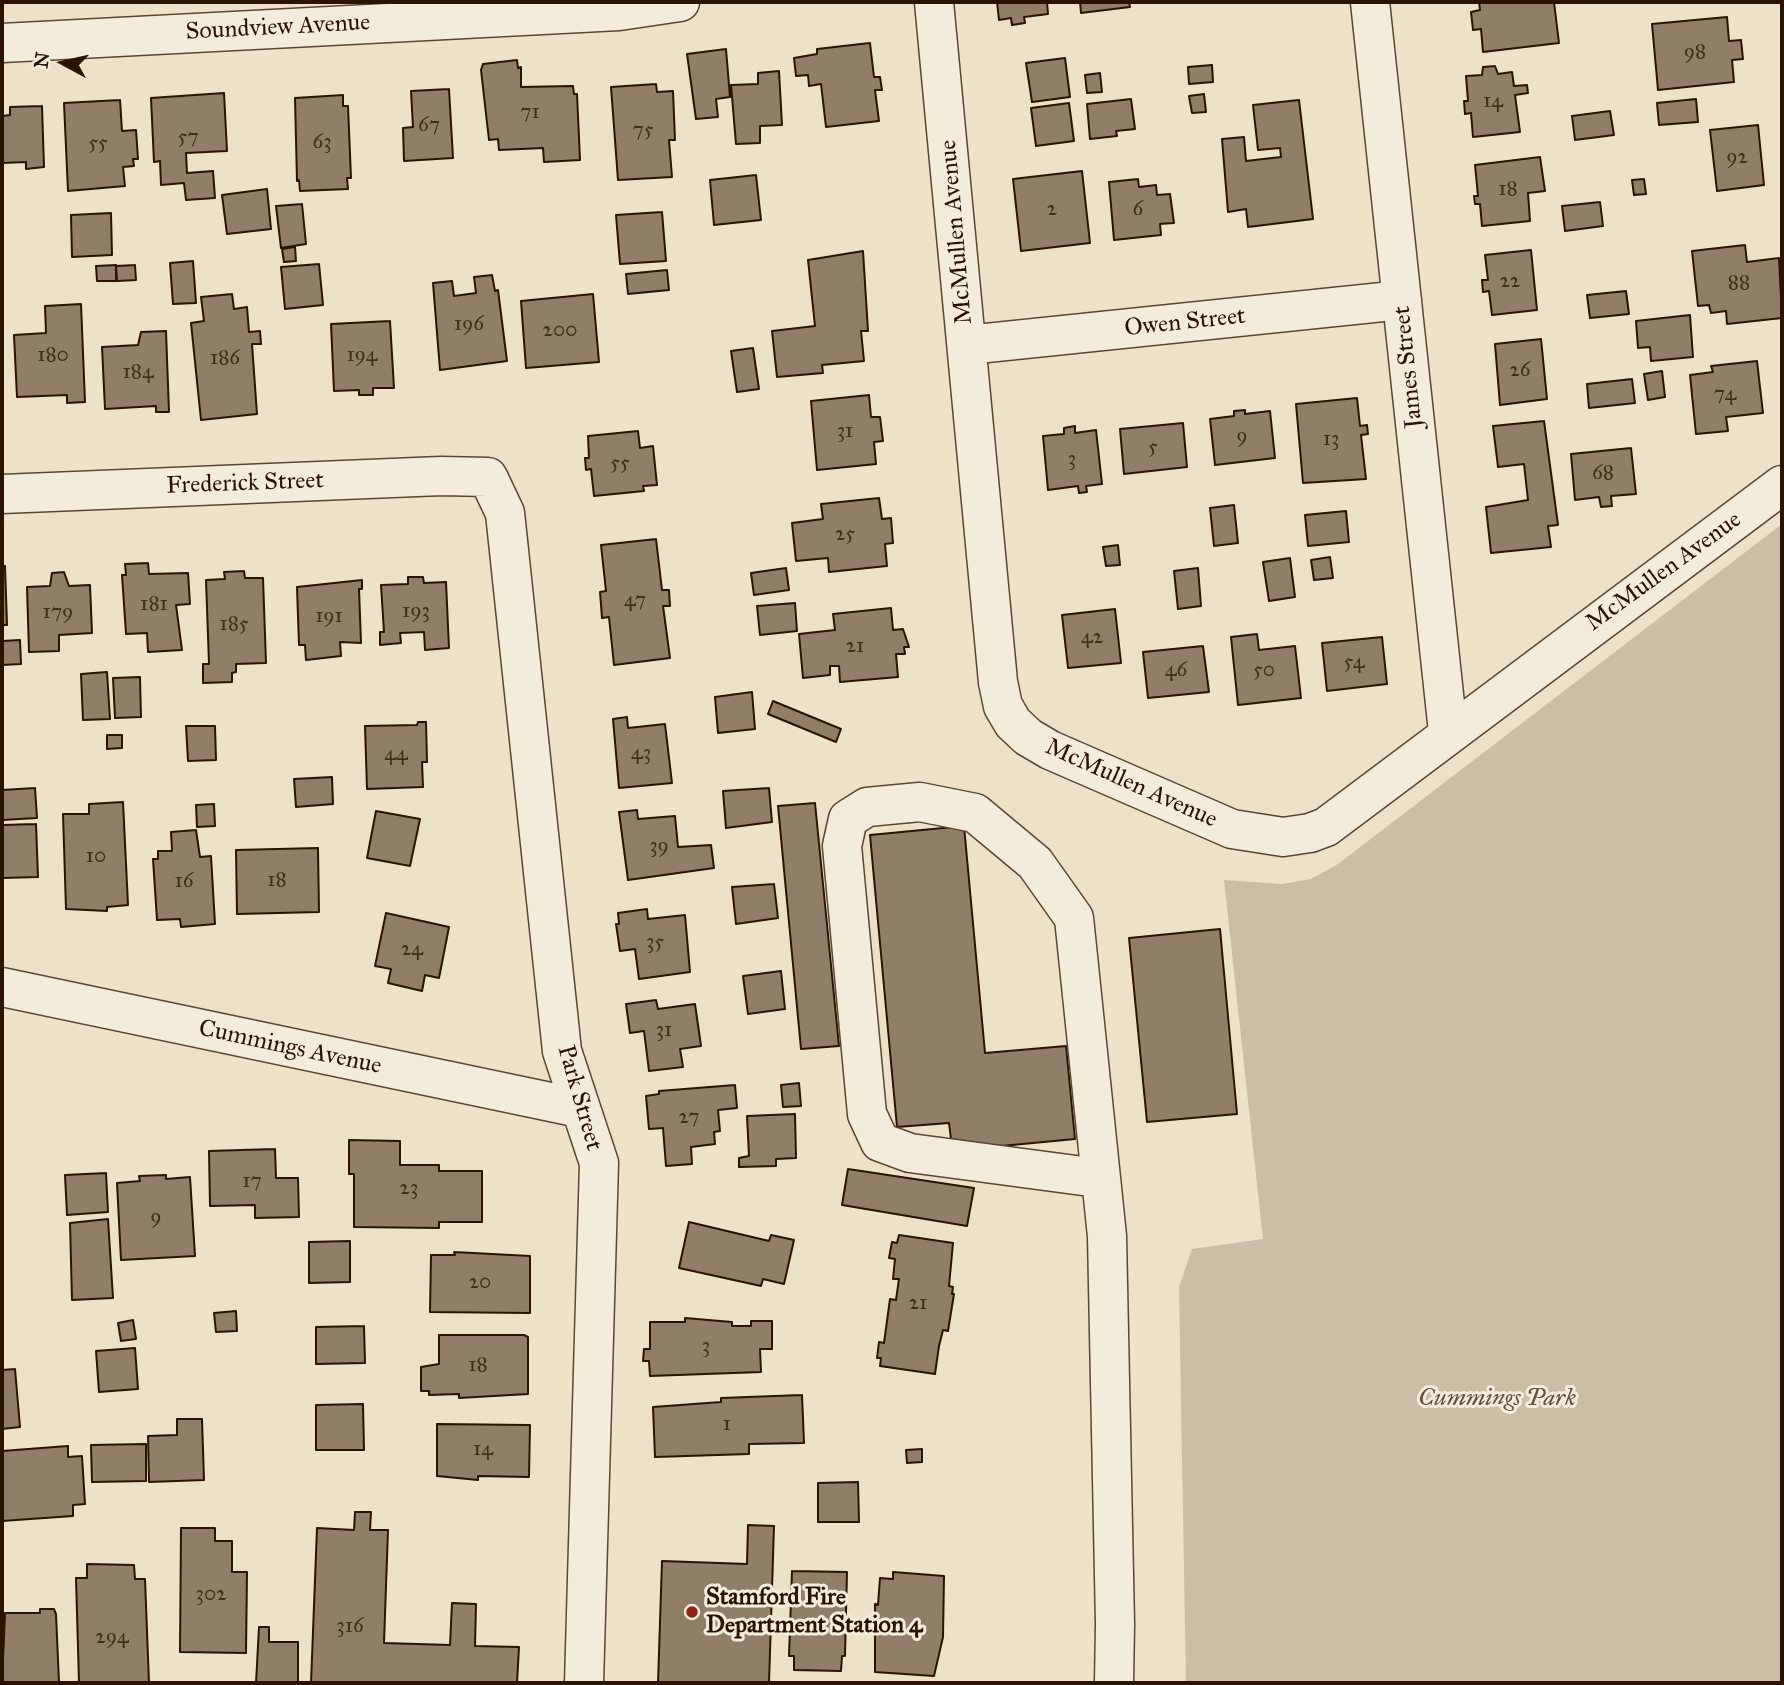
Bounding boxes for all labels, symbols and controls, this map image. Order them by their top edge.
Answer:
street label: Soundview Avenue [185,9,371,47]
north arrow [28,28,98,98]
house number: 98 [1684,40,1706,66]
text: N [29,50,54,70]
house number: 14 [1483,89,1503,115]
house number: 71 [520,100,540,126]
house number: 67 [418,113,440,139]
house number: 75 [633,118,653,144]
house number: 57 [178,125,198,151]
house number: 63 [312,130,332,156]
house number: 55 [88,131,108,157]
street label: McMullen Avenue [935,139,979,325]
house number: 92 [1726,145,1748,171]
house number: 18 [1498,177,1518,203]
house number: 2 [1047,197,1057,223]
house number: 6 [1133,197,1143,223]
house number: 22 [1500,269,1520,295]
house number: 88 [1728,271,1750,297]
street label: Owen Street [1123,302,1247,344]
street label: James Street [1388,304,1430,430]
house number: 196 [454,312,484,338]
house number: 200 [543,318,577,344]
house number: 180 [37,343,69,369]
house number: 194 [346,343,378,369]
house number: 186 [210,346,240,372]
house number: 26 [1509,358,1531,384]
house number: 184 [122,360,154,386]
house number: 74 [1714,382,1736,408]
house number: 31 [837,419,853,445]
house number: 9 [1236,424,1248,450]
house number: 13 [1323,427,1339,453]
house number: 5 [1148,435,1158,461]
house number: 3 [1068,447,1076,473]
house number: 55 [610,451,630,477]
house number: 68 [1592,461,1614,487]
street label: Frederick Street [166,467,324,501]
street label: McMullen Avenue [1581,506,1747,638]
house number: 25 [835,522,855,548]
house number: 47 [624,588,646,614]
house number: 181 [140,592,168,618]
house number: 193 [402,599,430,625]
house number: 179 [43,600,73,626]
house number: 191 [315,604,343,630]
house number: 185 [219,612,249,638]
house number: 42 [1081,625,1103,651]
house number: 21 [846,634,864,660]
house number: 54 [1344,650,1364,676]
house number: 46 [1165,658,1187,684]
house number: 50 [1253,658,1275,684]
street label: McMullen Avenue [1041,733,1221,835]
house number: 43 [631,741,651,767]
house number: 44 [384,742,408,768]
house number: 39 [649,834,669,860]
house number: 10 [86,844,106,870]
house number: 18 [267,868,287,894]
house number: 16 [174,869,194,895]
house number: 35 [646,930,664,956]
house number: 24 [401,937,423,963]
street label: Cummings Avenue [196,1015,384,1081]
house number: 31 [656,1018,672,1044]
street label: Park Street [550,1042,608,1154]
house number: 27 [678,1105,700,1131]
house number: 17 [242,1169,262,1195]
house number: 23 [400,1176,418,1202]
house number: 9 [150,1205,162,1231]
house number: 20 [469,1270,491,1296]
house number: 21 [909,1291,927,1317]
house number: 3 [702,1334,710,1360]
house number: 18 [468,1353,488,1379]
park label: Cummings Park [1418,1385,1576,1413]
house number: 1 [723,1412,731,1438]
house number: 14 [473,1437,493,1463]
house number: 302 [196,1582,226,1608]
place label: Stamford Fire Department Station 4 [706,1584,922,1640]
marker: Stamford Fire Department Station 4 [684,1604,700,1620]
house number: 316 [336,1614,364,1640]
house number: 294 [95,1625,129,1651]

